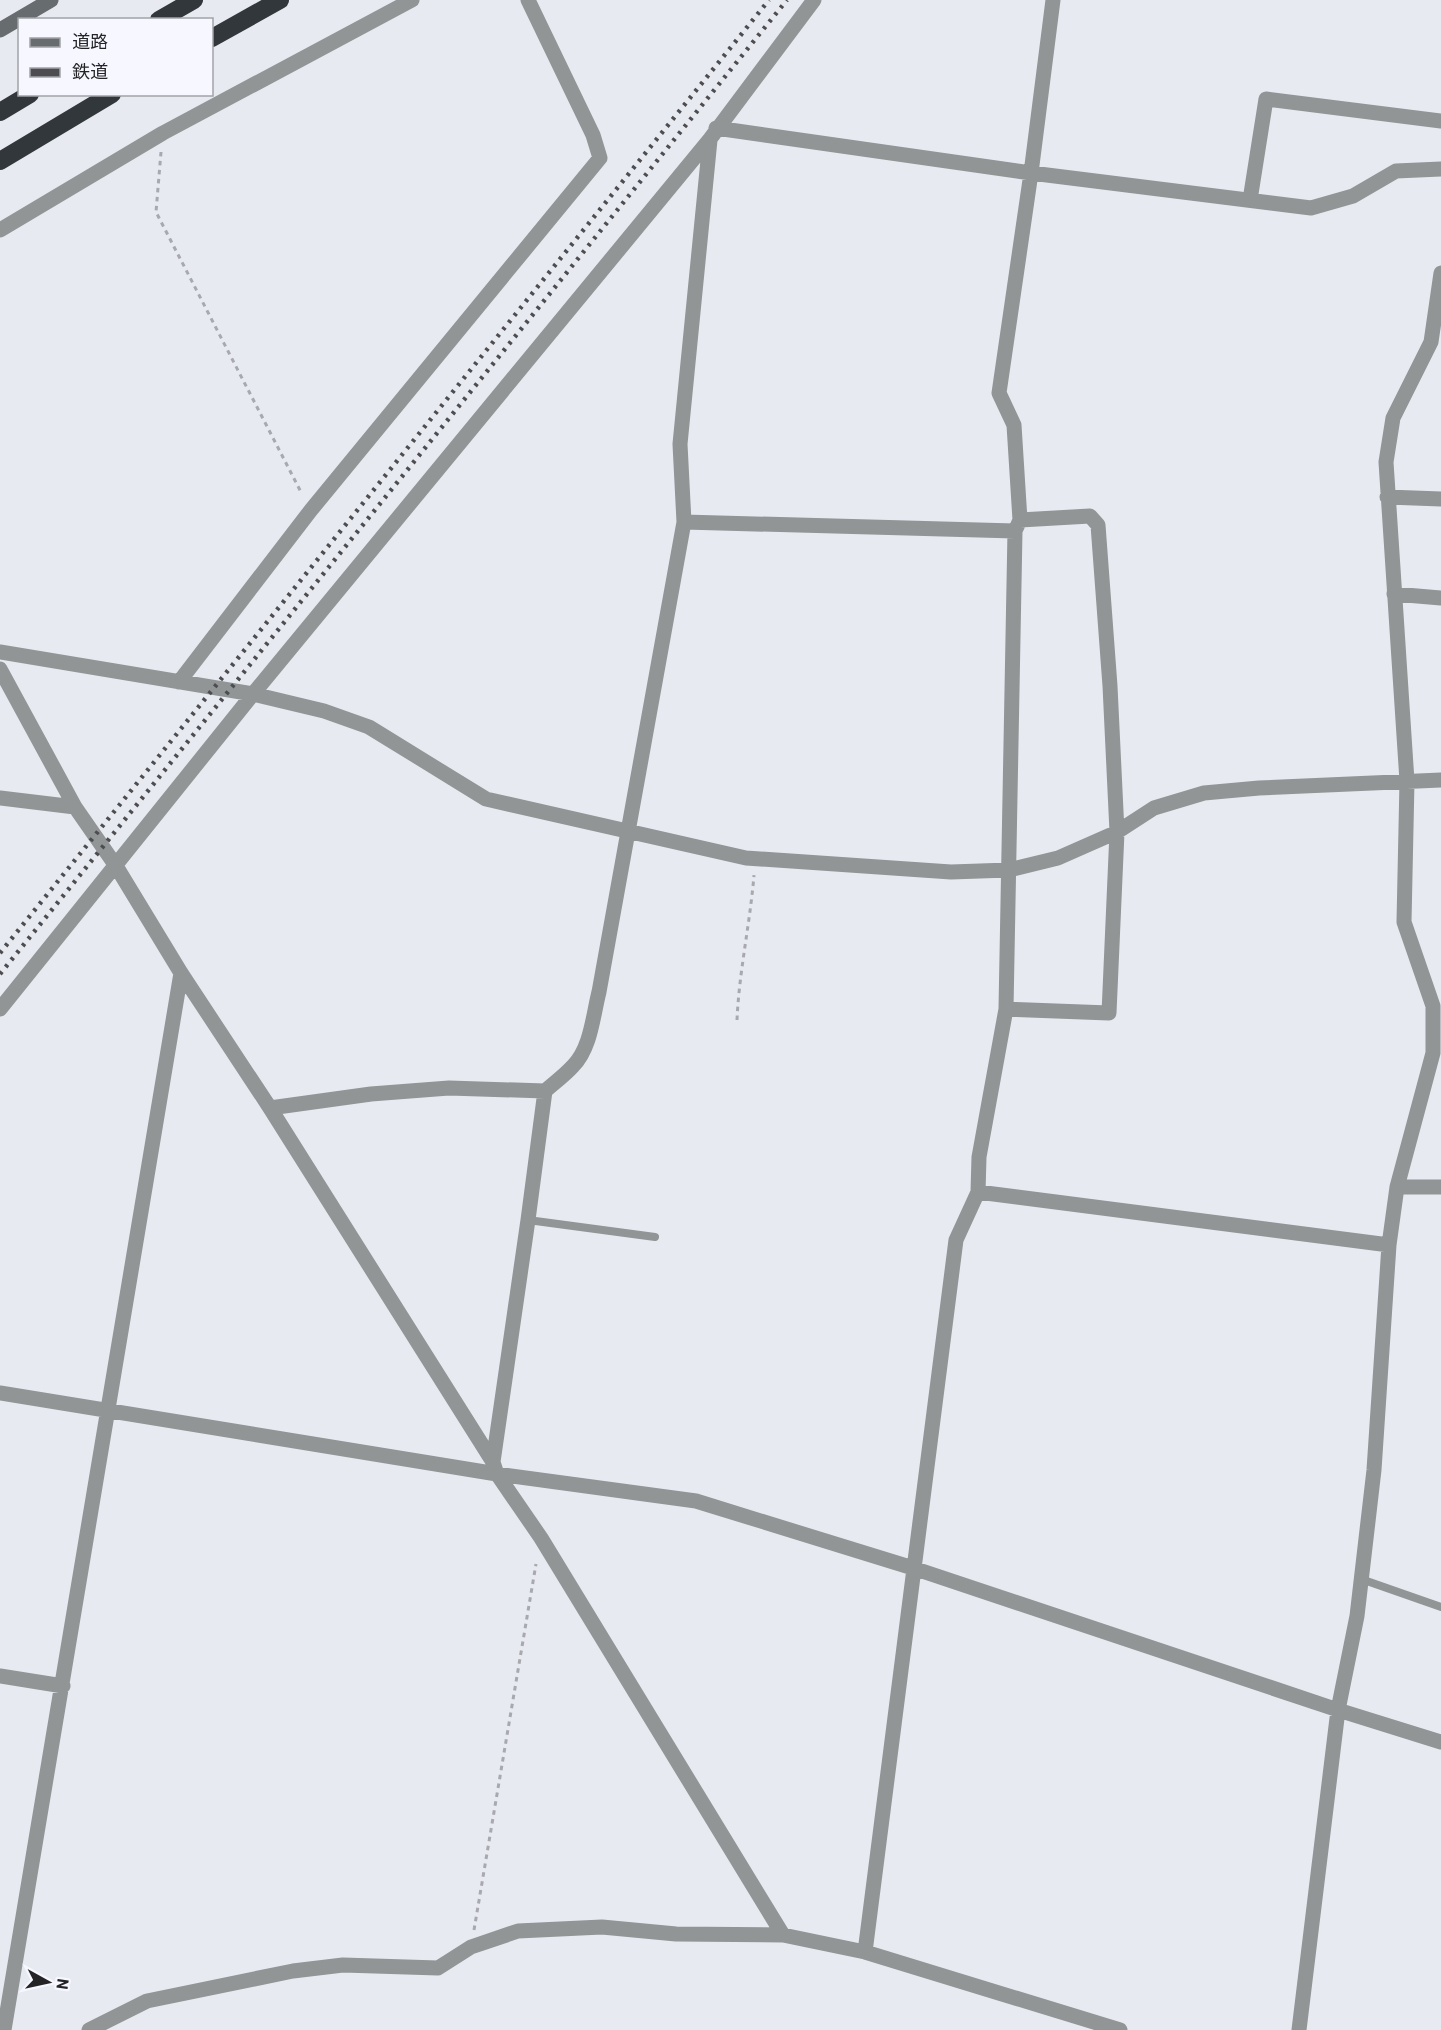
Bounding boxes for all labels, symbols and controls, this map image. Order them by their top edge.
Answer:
legend [18,18,213,96]
text: 道路 [72,30,108,52]
text: 鉄道 [72,60,108,82]
north arrow [18,1952,78,2012]
text: N [53,1978,73,1991]

